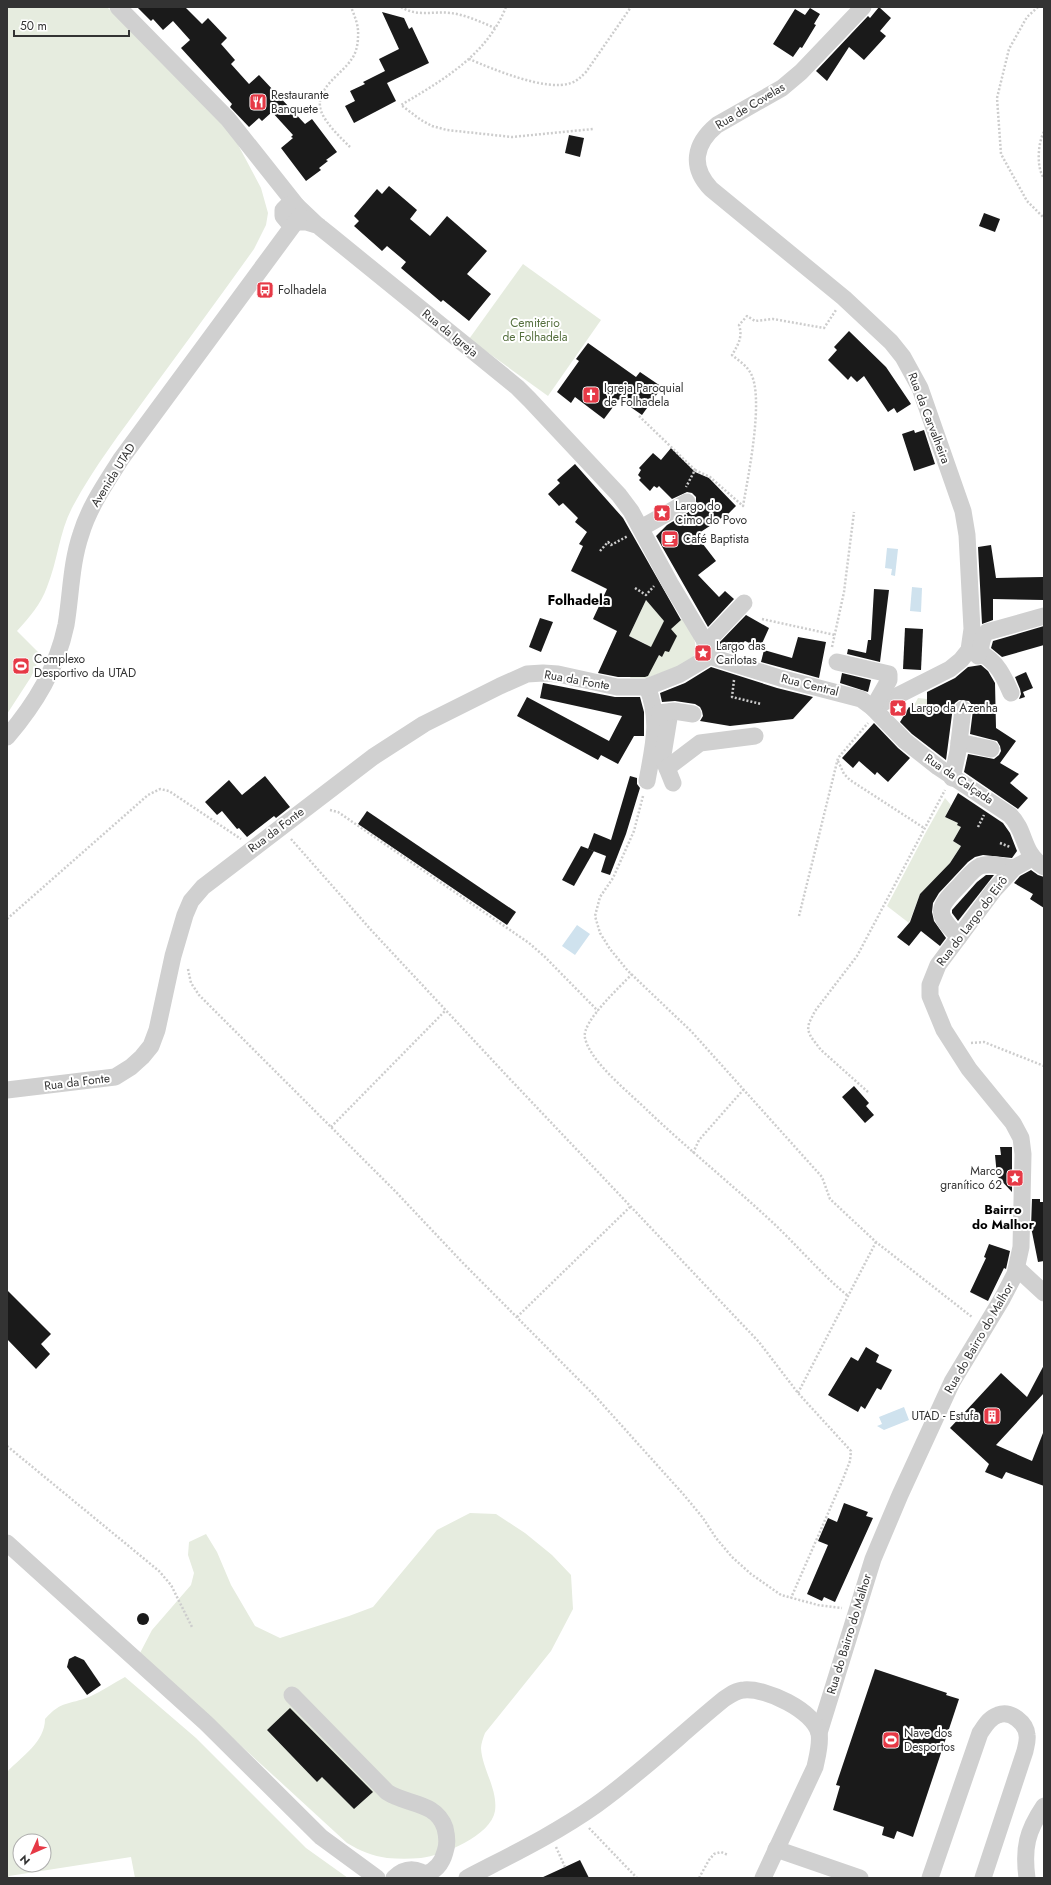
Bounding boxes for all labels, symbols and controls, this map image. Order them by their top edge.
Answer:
scale bar [14,12,129,38]
text: 50 m [20,17,47,35]
street label: Rua de Covelas [712,78,788,134]
place label: Restaurante Banquete [271,86,329,118]
restaurant icon: Restaurante Banquete [248,92,268,112]
bus stop icon: Folhadela [255,280,275,300]
place label: Folhadela [278,281,327,299]
street label: Rua da Igreja [418,305,482,361]
park label: Cemitério de Folhadela [502,314,568,346]
street label: Rua da Carvalheira [903,370,955,466]
place label: Igreja Paroquial de Folhadela [604,379,684,411]
church icon: Igreja Paroquial de Folhadela [581,385,601,405]
street label: Avenida UTAD [86,440,140,510]
place label: Largo do Cimo do Povo [675,497,748,529]
place icon: Largo do Cimo do Povo [652,503,672,523]
cafe icon: Café Baptista [660,529,680,549]
place label: Café Baptista [683,530,749,548]
district label: Folhadela [548,590,610,610]
place label: Largo das Carlotas [716,637,766,669]
place icon: Largo das Carlotas [693,643,713,663]
place label: Complexo Desportivo da UTAD [34,650,136,682]
sports icon: Complexo Desportivo da UTAD [11,656,31,676]
street label: Rua da Fonte [543,665,611,695]
street label: Rua Central [779,669,841,701]
place icon: Largo da Azenha [888,698,908,718]
place label: Largo da Azenha [911,699,998,717]
street label: Rua da Calçada [921,749,997,809]
street label: Rua da Fonte [244,803,308,857]
street label: Rua do Largo do Eirô [932,872,1012,970]
street label: Rua da Fonte [43,1069,111,1095]
place label: Marco granítico 62 [940,1162,1002,1194]
place icon: Marco granítico 62 [1005,1168,1025,1188]
district label: Bairro do Malhor [972,1200,1035,1234]
street label: Rua do Bairro do Malhor [940,1278,1019,1397]
building icon: UTAD - Estufa [982,1406,1002,1426]
place label: UTAD - Estufa [911,1407,979,1425]
street label: Rua do Bairro do Malhor [822,1571,876,1697]
place label: Nave dos Desportos [904,1724,955,1756]
sports icon: Nave dos Desportos [881,1730,901,1750]
north arrow [12,1833,52,1873]
text: N [16,1851,34,1869]

